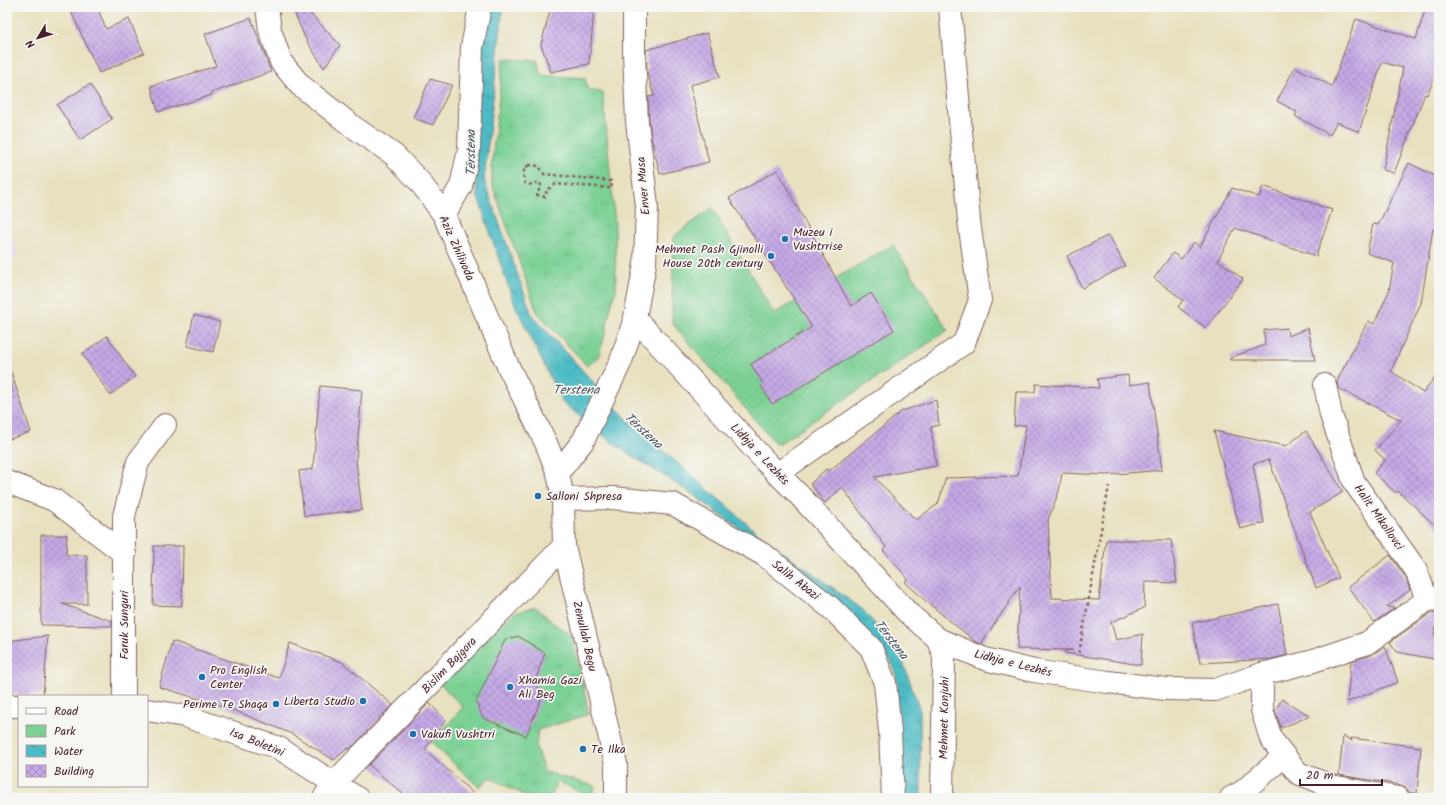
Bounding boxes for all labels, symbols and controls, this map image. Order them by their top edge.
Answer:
north arrow [18,18,58,58]
text: N [22,35,40,52]
water label: Tërstena [461,129,482,176]
street label: Enver Musa [631,156,656,216]
street label: Aziz Zhilivoda [434,212,480,284]
place label: Muzeu i Vushtrrise [793,223,843,256]
marker: Muzeu i Vushtrrise [780,234,790,244]
place label: Mehmet Pash Gjinolli House 20th century [655,240,764,273]
marker: Mehmet Pash Gjinolli House 20th century [766,251,776,261]
water label: Terstena [553,380,600,401]
water label: Tërstena [619,408,668,455]
street label: Lidhja e Lezhës [726,419,794,490]
street label: Halit Mikollovci [1349,480,1409,555]
place label: Salloni Shpresa [546,487,622,506]
marker: Salloni Shpresa [533,491,543,501]
street label: Salih Abazi [768,556,825,606]
street label: Faruk Sunguri [115,589,134,659]
street label: Zenullah Begu [567,599,602,674]
water label: Tërstena [868,615,914,665]
street label: Bislim Bajgora [417,632,482,698]
street label: Lidhja e Lezhës [972,645,1054,682]
place label: Pro English Center [210,661,267,694]
place label: Xhamia Gazi Ali Beg [518,671,583,704]
marker: Pro English Center [197,672,207,682]
street label: Mehmet Konjuhi [934,675,955,760]
marker: Xhamia Gazi Ali Beg [505,682,515,692]
place label: Liberta Studio [284,692,355,711]
legend [18,695,148,787]
place label: Perime Te Shaqa [183,695,268,714]
marker: Liberta Studio [358,696,368,706]
marker: Perime Te Shaqa [271,699,281,709]
text: Road [54,702,79,721]
text: Park [54,722,76,741]
street label: Isa Boletini [227,723,288,762]
place label: Vakufi Vushtrri [421,725,496,744]
marker: Vakufi Vushtrri [408,729,418,739]
place label: Te Ilka [591,740,626,759]
text: Water [54,742,84,761]
marker: Te Ilka [578,744,588,754]
scale bar [1300,761,1382,787]
text: Building [54,762,94,781]
text: 20 m [1306,766,1334,785]

